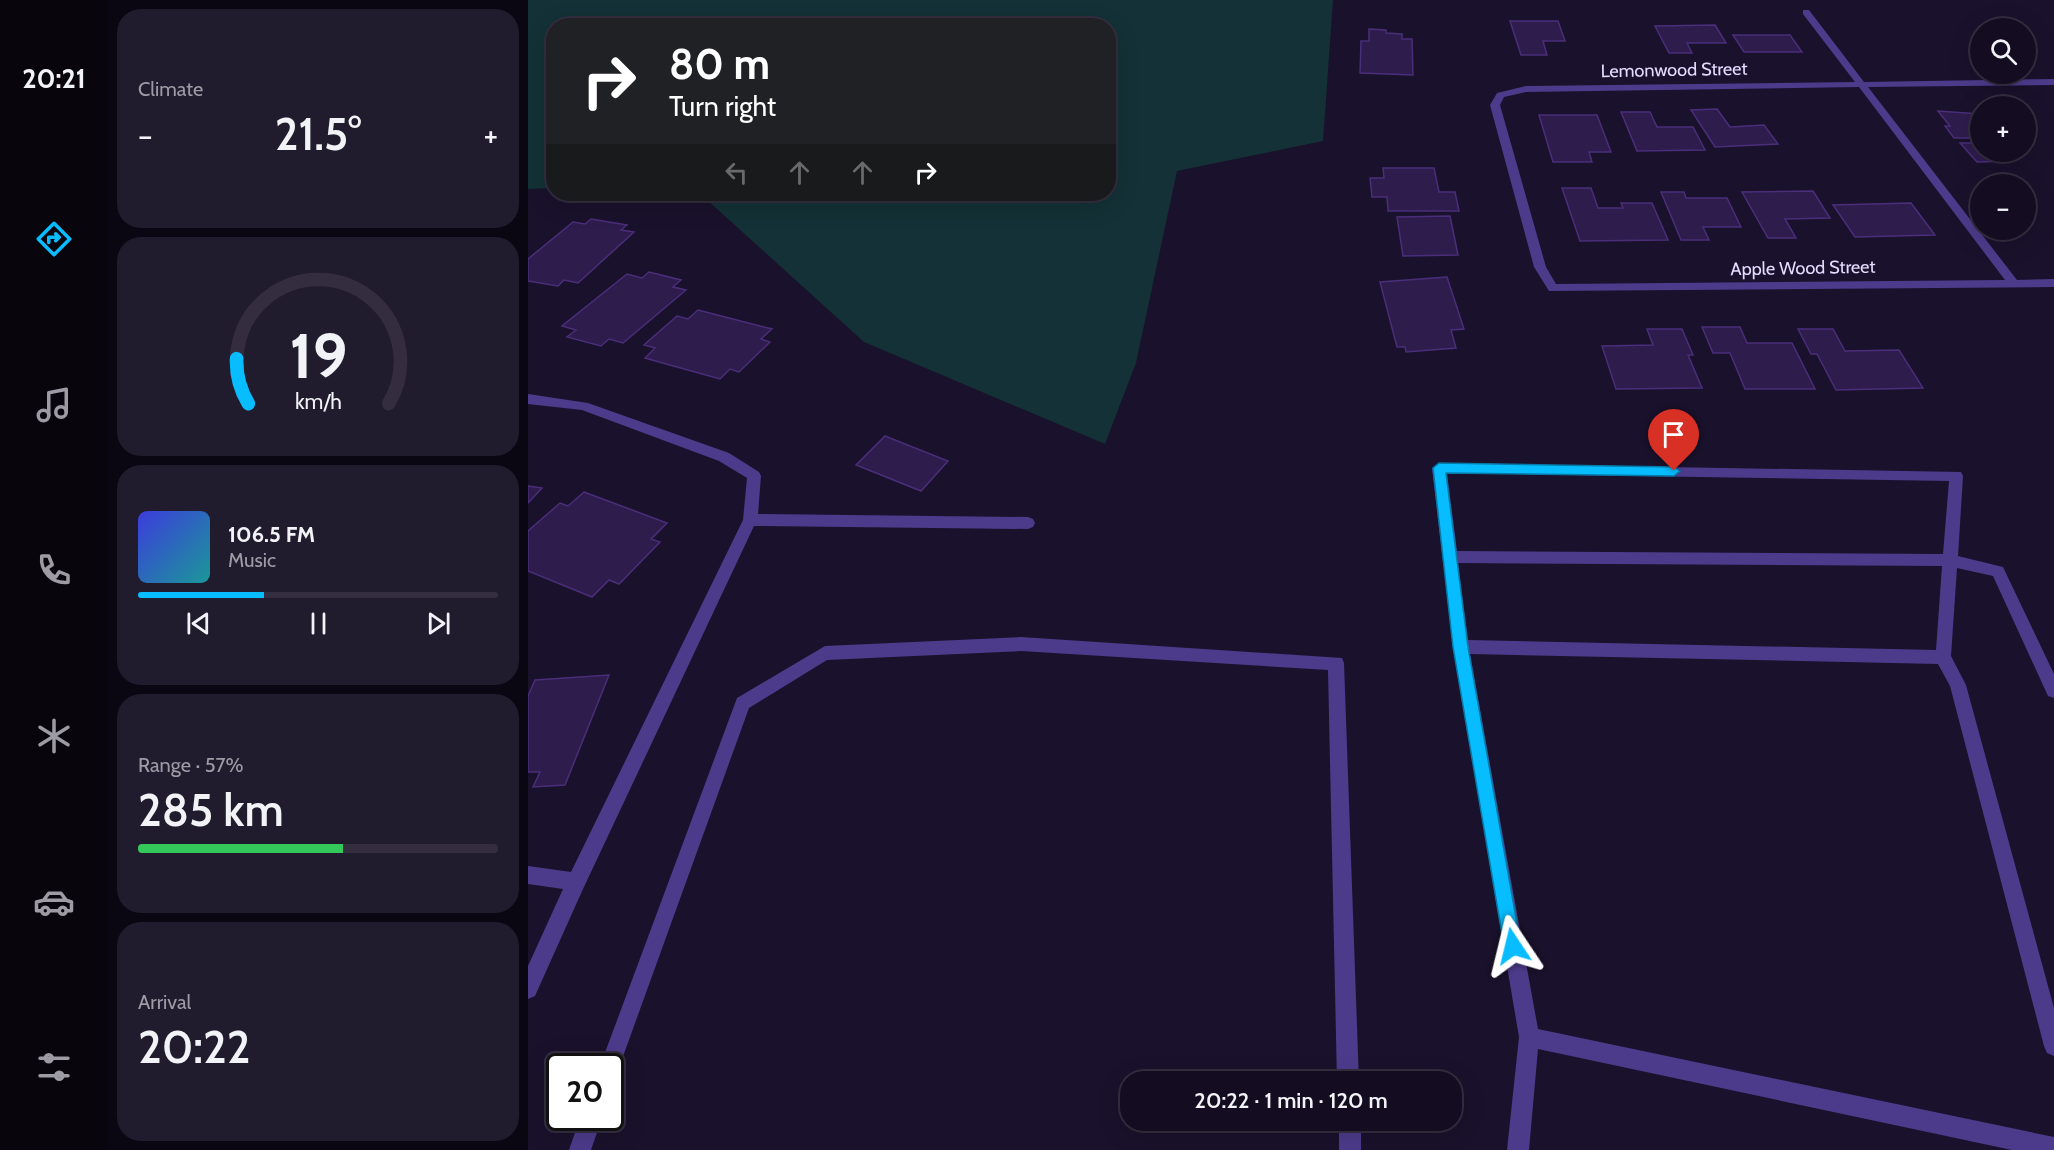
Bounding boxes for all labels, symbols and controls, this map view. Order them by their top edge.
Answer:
map controls [1970,18,2036,240]
button: search [1970,18,2036,84]
text: 80 m [669,38,770,90]
icon: right [570,42,648,120]
street label: Lemonwood Street [1600,58,1748,82]
text: 20:21 [22,62,86,95]
text: Climate [138,77,203,101]
text: Turn right [669,90,776,123]
button: + [1970,96,2036,162]
text: 21.5° [275,107,361,161]
text: − [138,115,153,155]
text: + [483,115,498,155]
icon: left [720,156,753,189]
icon: ahead [783,156,816,189]
icon: ahead [846,156,879,189]
icon: right [909,156,942,189]
button: − [1970,174,2036,240]
icon: directions [33,218,75,260]
street label: Apple Wood Street [1730,256,1876,280]
text: 19 [289,318,347,394]
icon: music [33,384,75,426]
text: km/h [295,388,341,414]
pin [1648,409,1699,471]
icon: arrive [1657,418,1690,451]
text: 106.5 FM [228,521,315,548]
text: Music [228,548,276,572]
icon: phone [33,549,75,591]
icon: previous [182,607,215,640]
icon: pause [302,607,335,640]
icon: next [422,607,455,640]
icon: climate [33,715,75,757]
text: Range · 57% [138,753,244,777]
text: 285 km [138,783,284,837]
icon: car [33,881,75,923]
position arrow [1481,914,1545,978]
text: Arrival [138,990,191,1014]
text: 20:22 [138,1020,251,1074]
icon: filters [33,1046,75,1088]
speed limit sign: 20 [546,1053,624,1131]
text: 20:22 · 1 min · 120 m [1194,1087,1388,1114]

